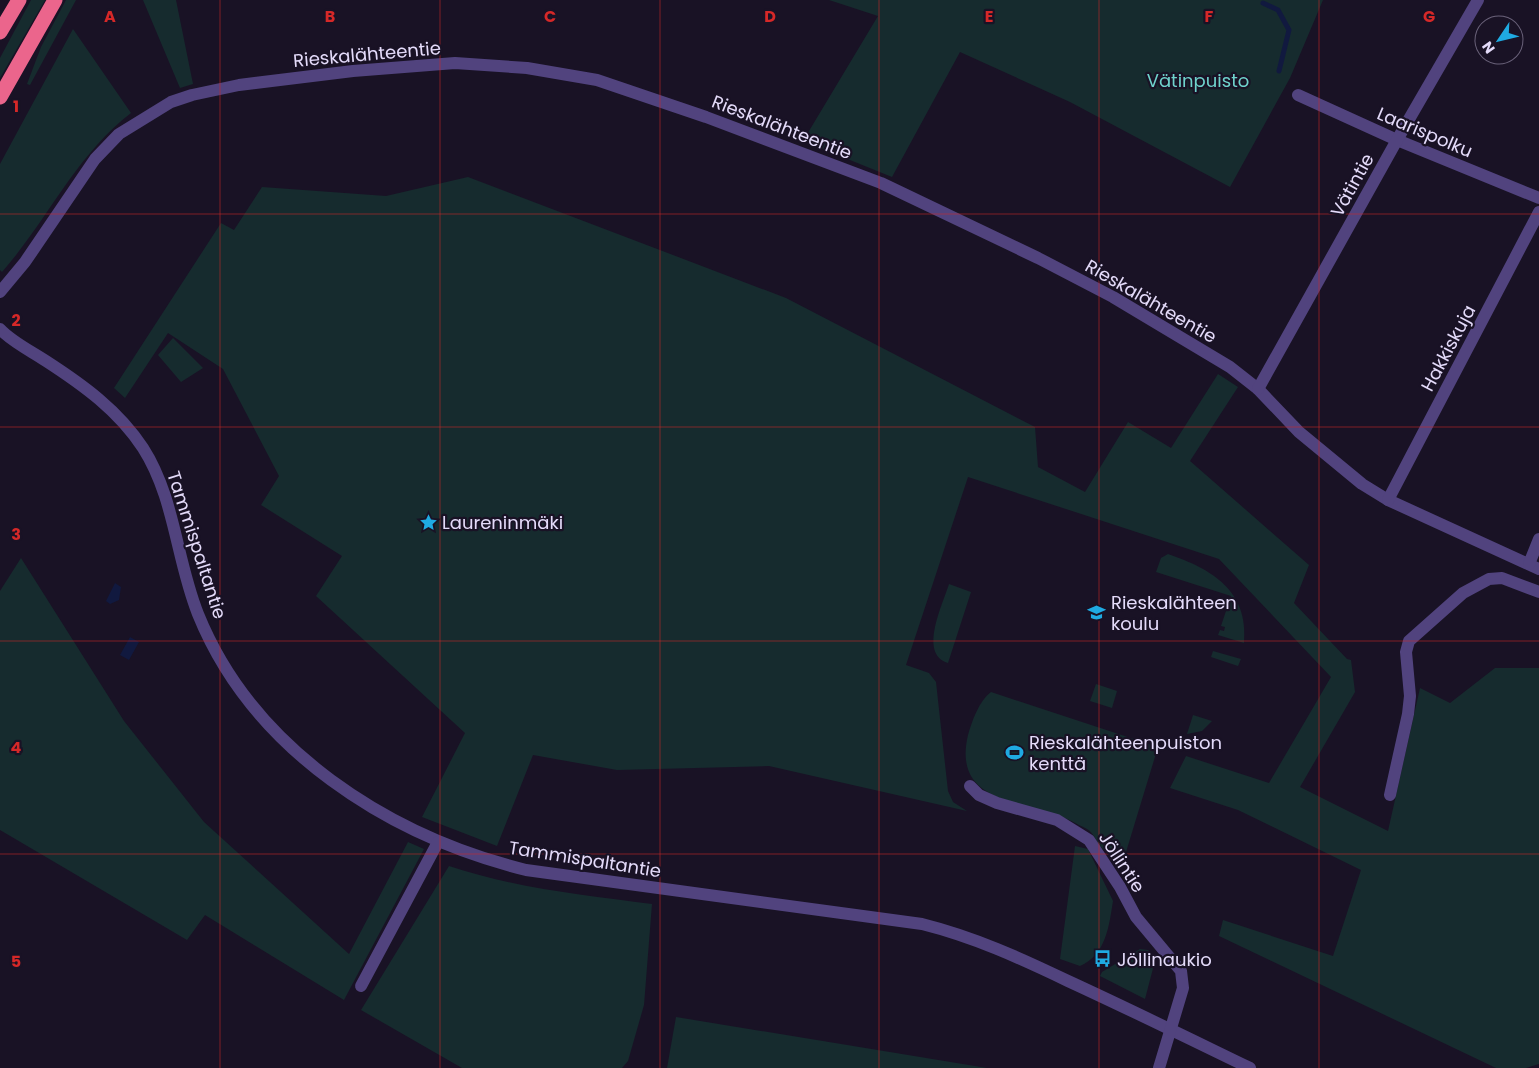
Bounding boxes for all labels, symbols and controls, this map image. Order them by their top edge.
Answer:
text: A [104,5,116,28]
text: B [325,5,335,28]
text: C [544,5,556,28]
text: D [764,5,776,28]
text: E [985,5,993,28]
text: F [1205,5,1214,28]
text: G [1423,5,1435,28]
north arrow [1474,15,1524,65]
street label: Rieskalähteentie [292,35,442,73]
text: N [1477,37,1500,58]
park label: Vätinpuisto [1147,68,1249,93]
street label: Rieskalähteentie [708,89,856,165]
text: 1 [13,95,19,118]
street label: Laarispolku [1373,101,1477,163]
street label: Vätintie [1324,149,1380,221]
street label: Rieskalähteentie [1081,253,1221,349]
street label: Hakkiskuja [1415,300,1481,396]
text: 2 [11,309,21,332]
street label: Tammispaltantie [161,468,233,622]
place label: Laureninmäki [442,510,563,535]
place icon: Laureninmäki [418,512,438,532]
text: 3 [11,523,21,546]
place label: Rieskalähteen koulu [1111,590,1237,636]
school or university icon: Rieskalähteen koulu [1087,602,1107,622]
place label: Rieskalähteenpuiston kenttä [1029,730,1222,776]
text: 4 [11,736,22,759]
sports icon: Rieskalähteenpuiston kenttä [1005,742,1025,762]
street label: Jöllintie [1093,827,1151,897]
street label: Tammispaltantie [507,835,663,883]
place label: Jöllinaukio [1117,947,1212,972]
bus stop icon: Jöllinaukio [1093,949,1113,969]
text: 5 [11,950,21,973]

